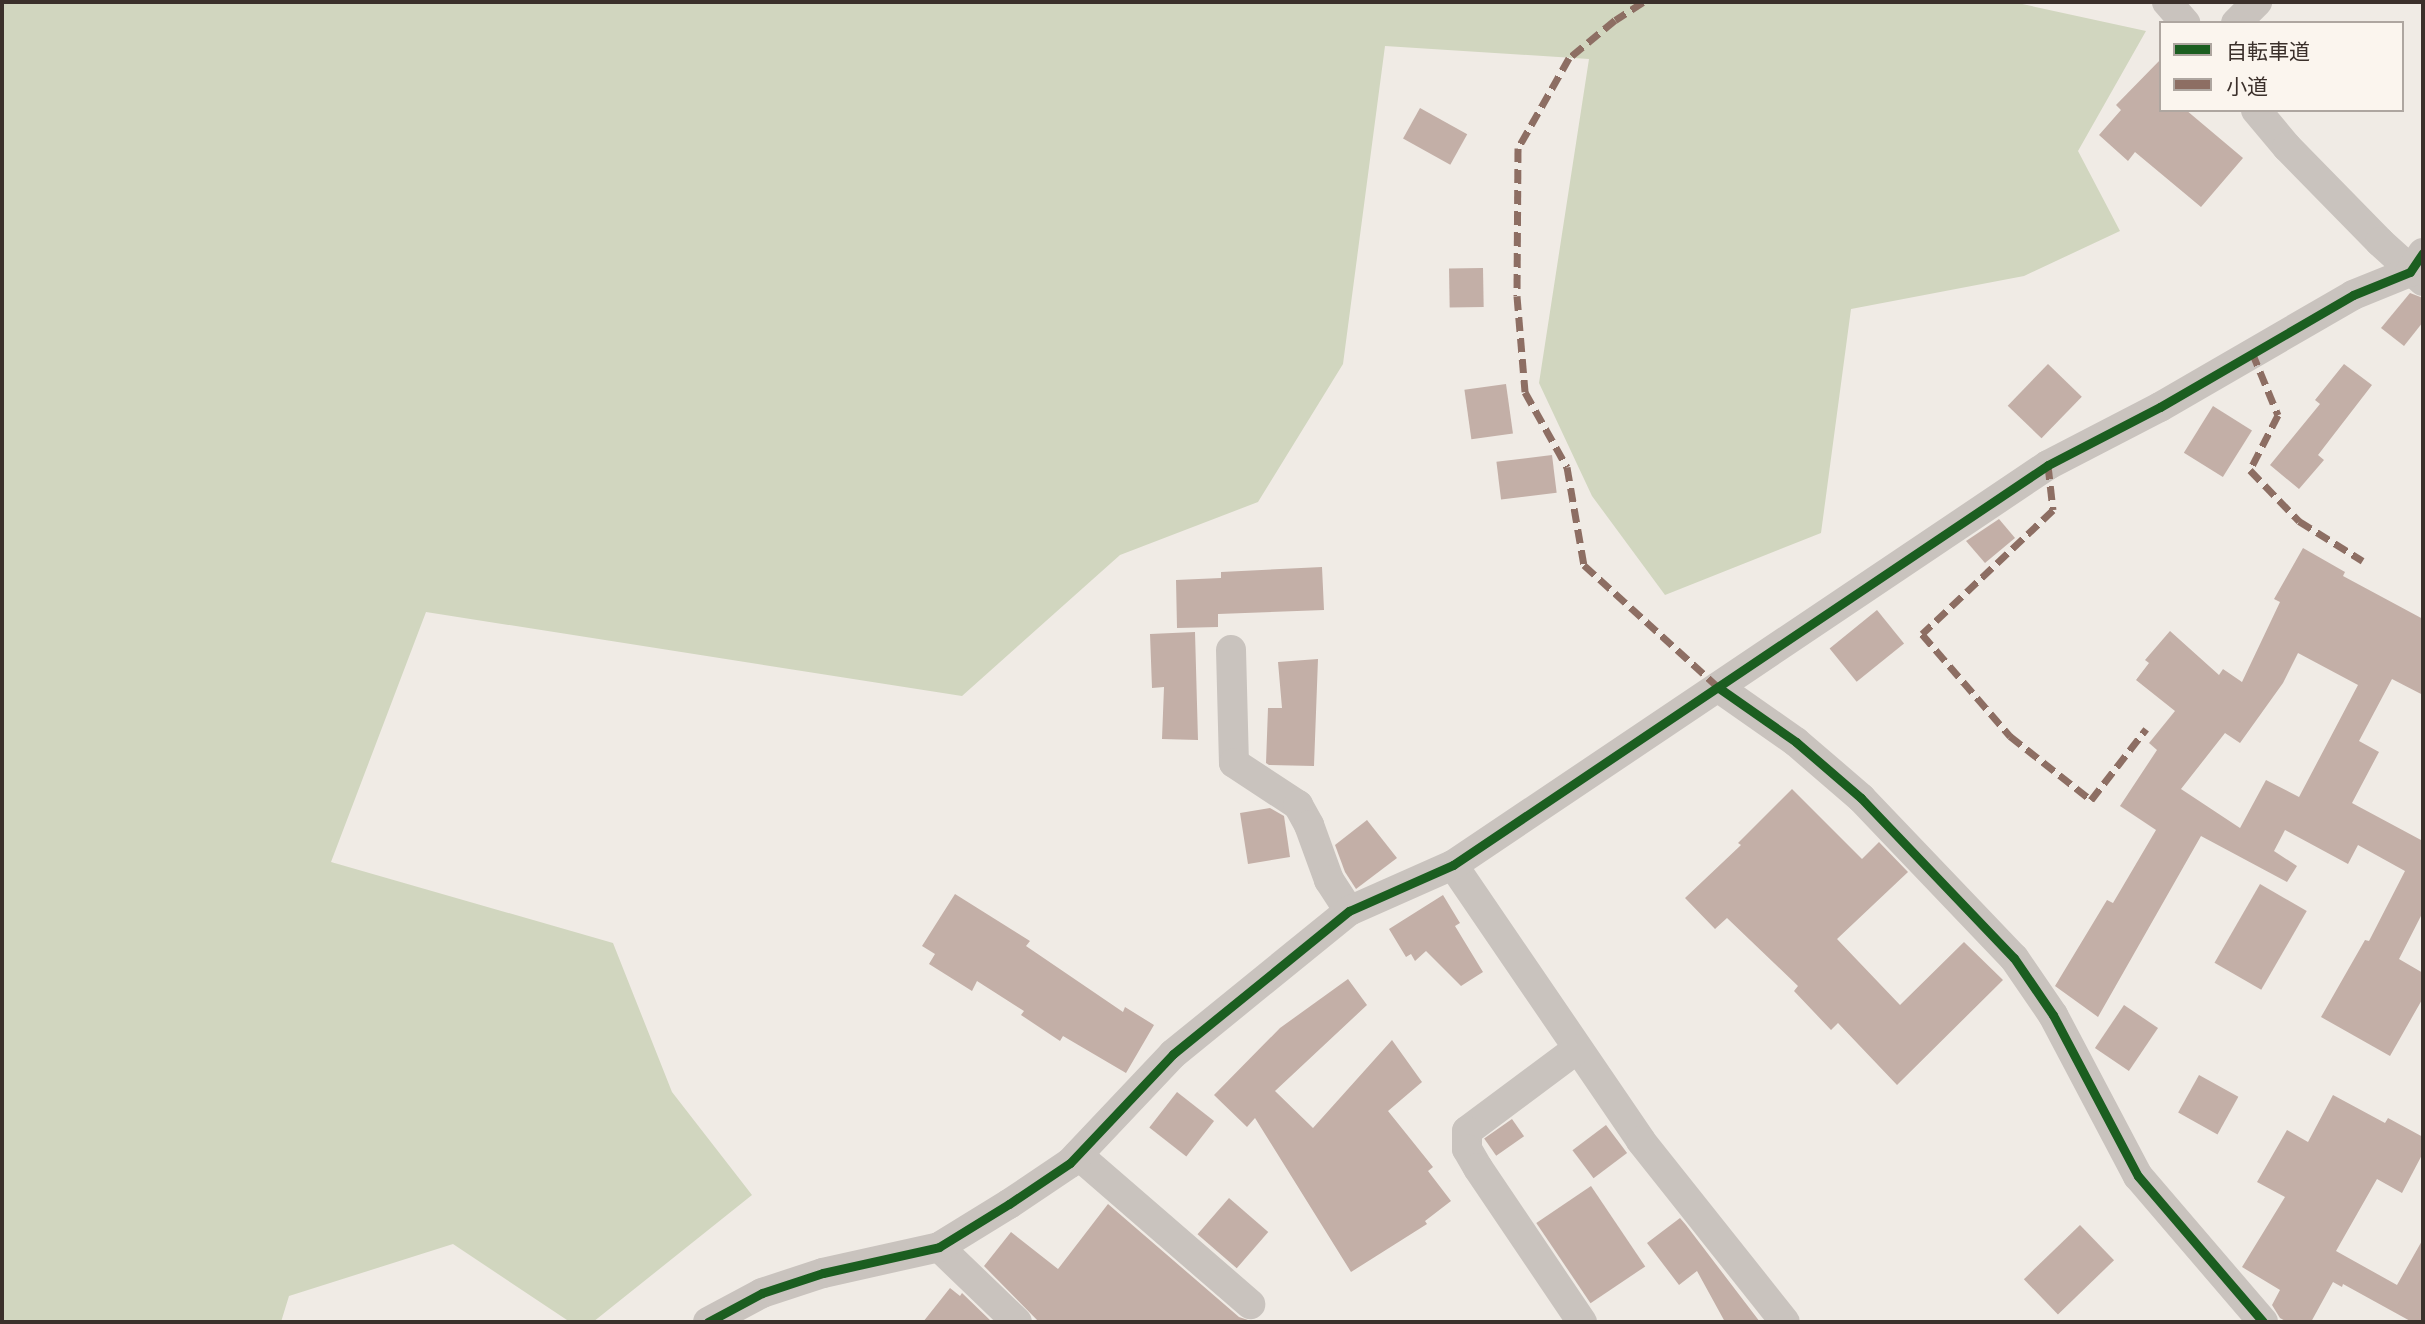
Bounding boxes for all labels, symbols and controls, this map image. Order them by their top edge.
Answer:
legend [2159,21,2404,112]
text: 自転車道 [2226,39,2310,64]
text: 小道 [2226,74,2268,99]

